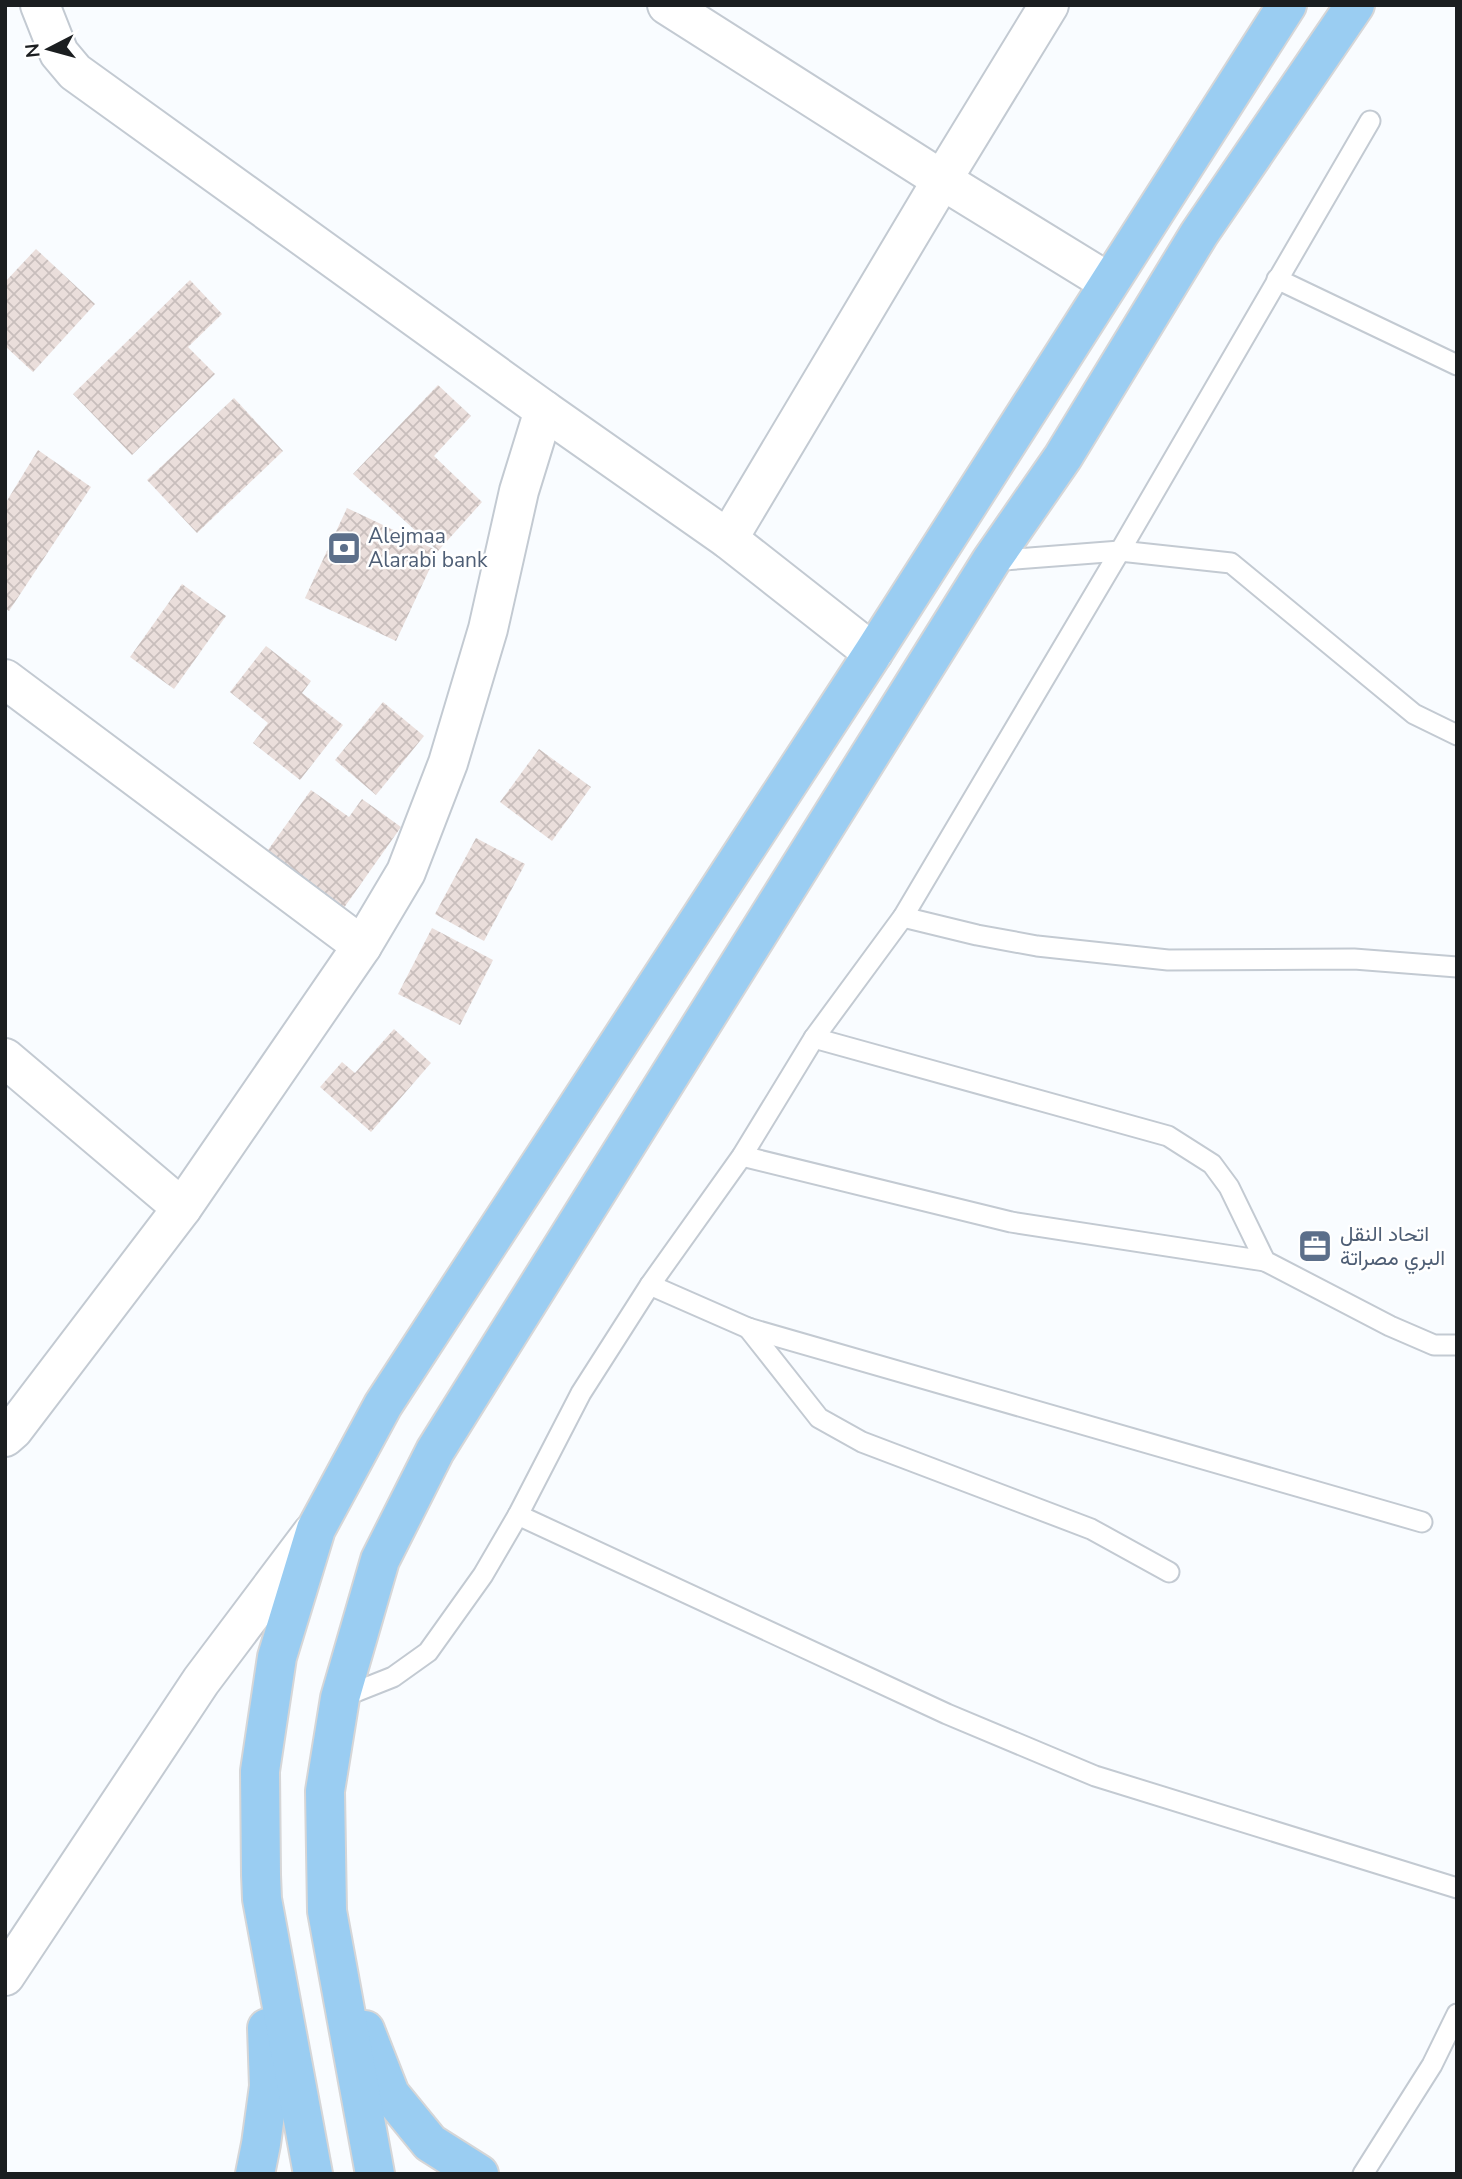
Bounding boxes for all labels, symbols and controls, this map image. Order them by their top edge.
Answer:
north arrow [14,14,84,84]
text: N [19,42,47,59]
place label: Alejmaa Alarabi bank [368,522,488,574]
bank icon: Alejmaa Alarabi bank [325,529,363,567]
place label: اتحاد النقل البري مصراتة [1340,1220,1445,1275]
office icon: اتحاد النقل البري مصراتة [1296,1227,1334,1265]

